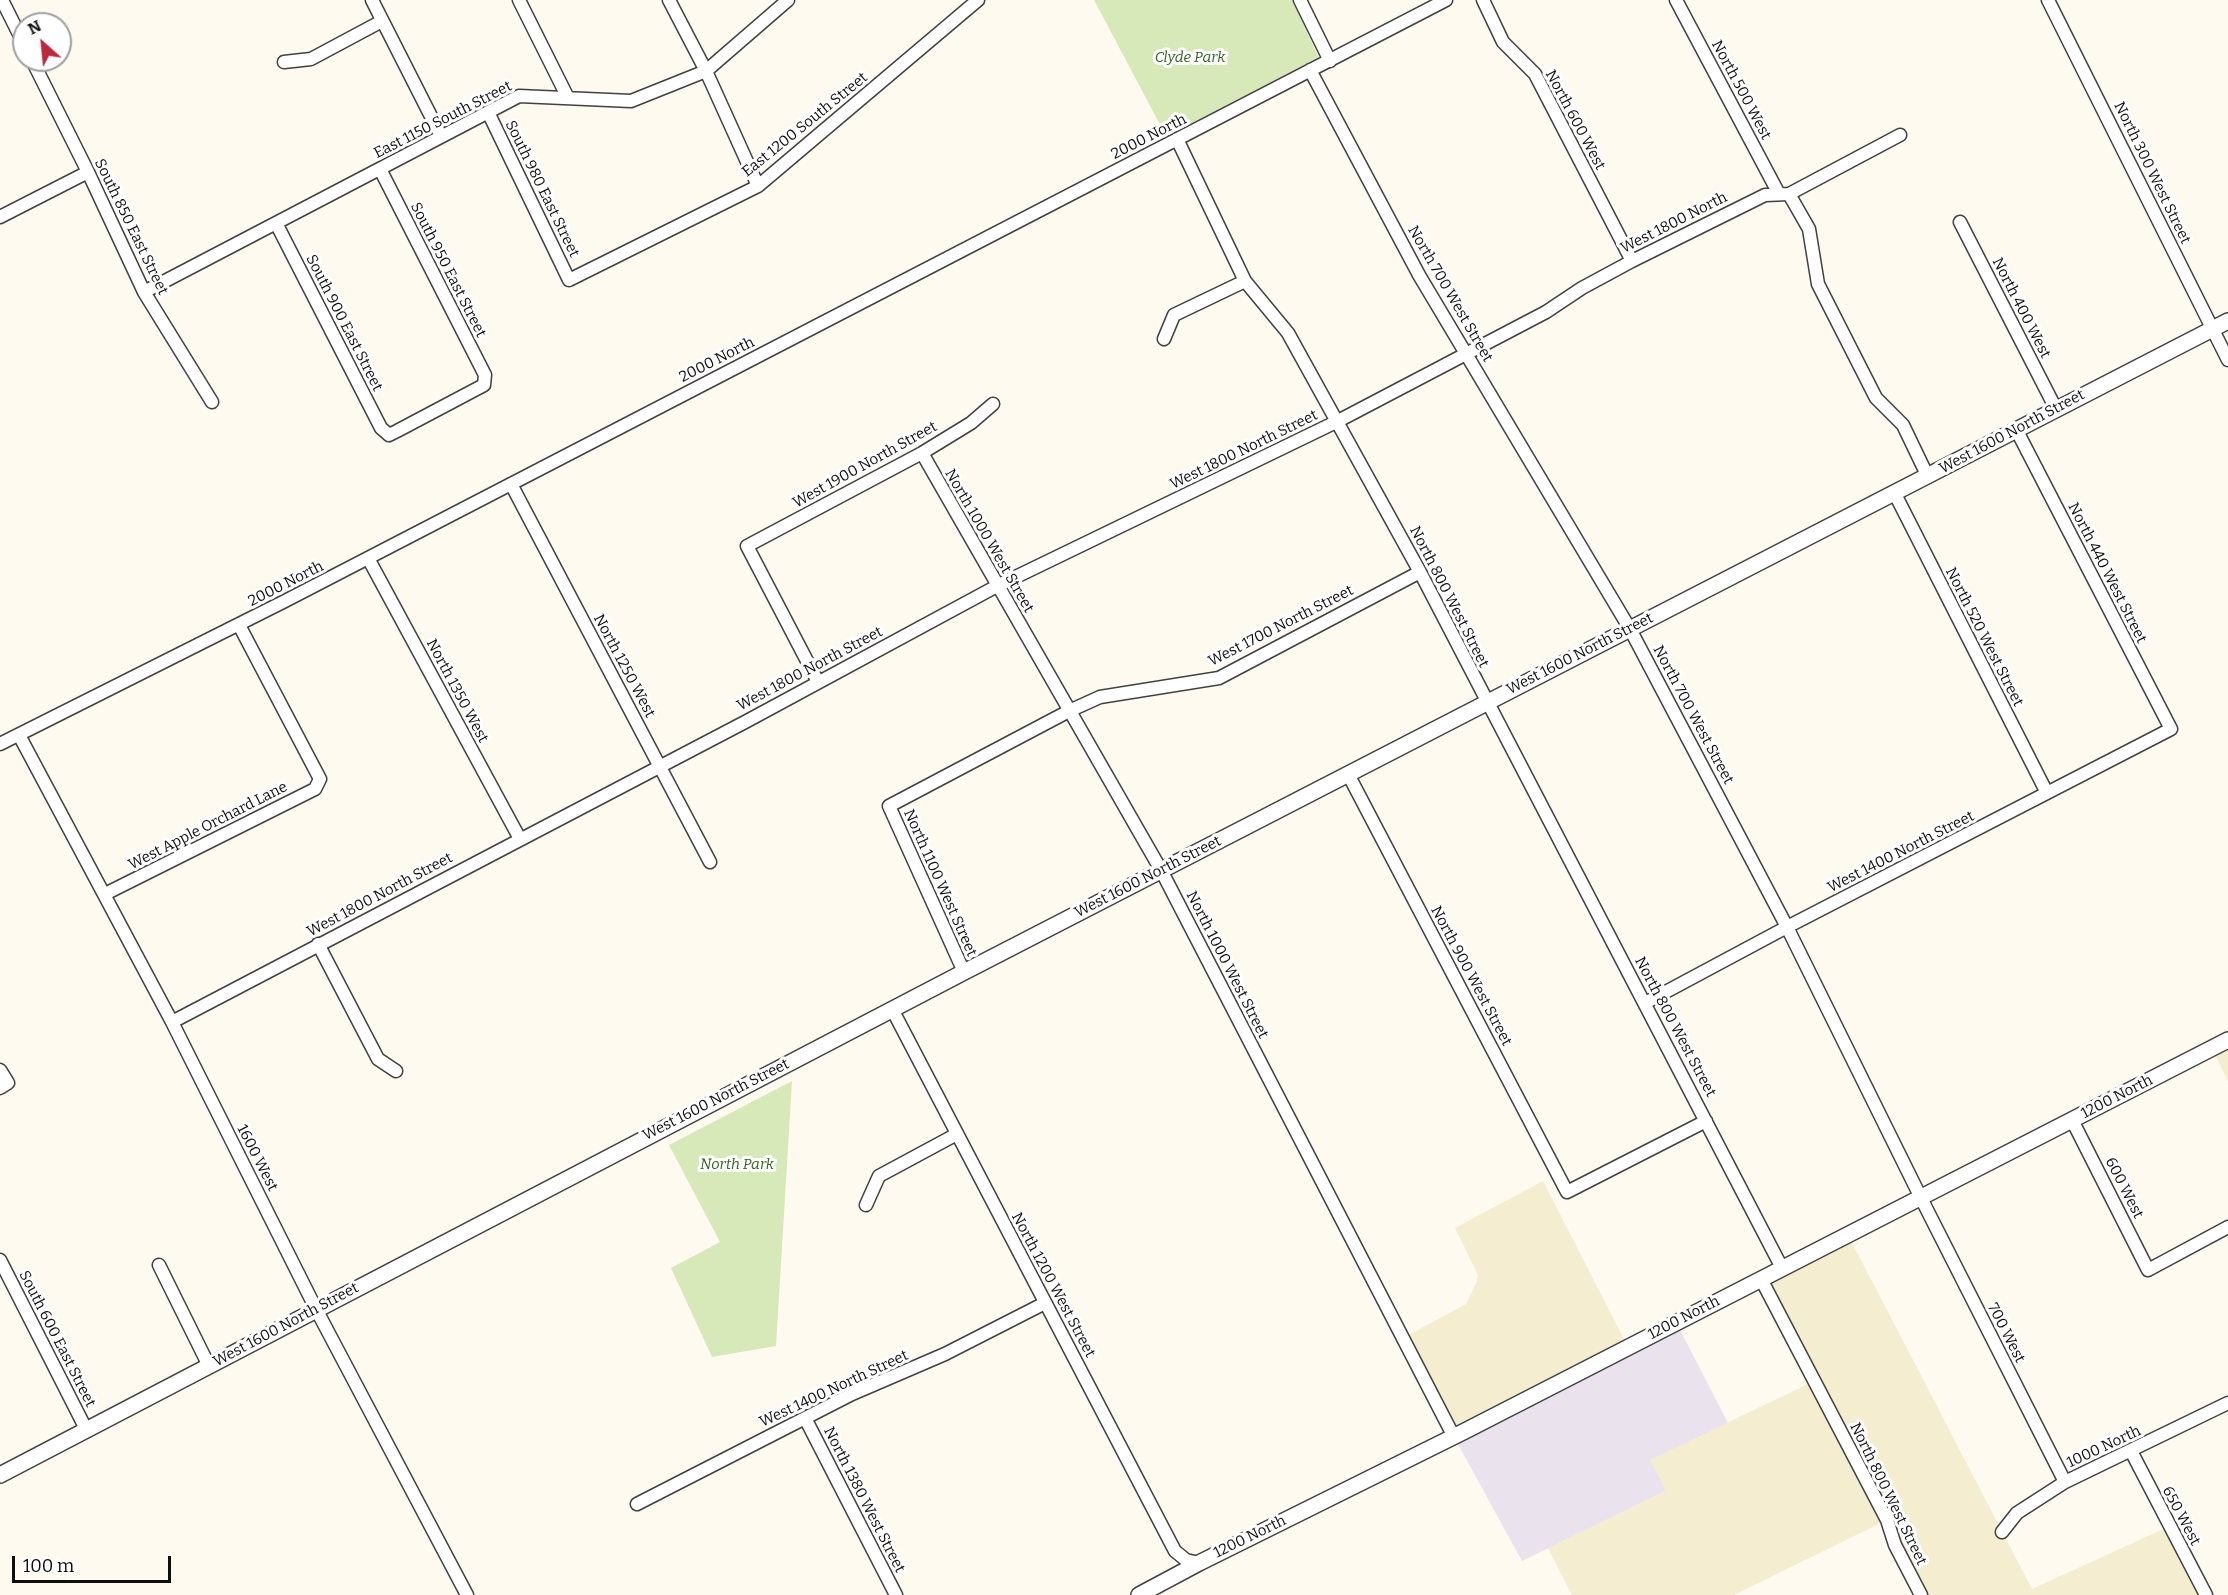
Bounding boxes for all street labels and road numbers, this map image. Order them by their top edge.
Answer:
street label: North 500 West [1707,37,1775,143]
street label: North 600 West [1541,67,1609,173]
street label: East 1200 South Street [739,69,871,181]
street label: East 1150 South Street [371,77,515,163]
street label: North 300 West Street [2110,99,2194,247]
street label: 2000 North [1109,110,1189,164]
street label: South 980 East Street [501,118,583,260]
street label: South 850 East Street [90,156,172,298]
street label: West 1800 North [1618,188,1730,258]
street label: South 950 East Street [406,200,490,340]
street label: North 700 West Street [1404,223,1496,365]
street label: South 900 East Street [302,252,386,394]
street label: North 400 West [1988,255,2054,361]
street label: 2000 North [677,333,757,387]
street label: West 1600 North Street [1936,386,2088,478]
street label: West 1800 North Street [1167,406,1321,494]
street label: West 1900 North Street [790,418,940,512]
street label: North 1000 West Street [940,466,1038,616]
street label: North 440 West Street [2064,500,2150,646]
street label: North 800 West Street [1406,523,1492,671]
street label: 2000 North [246,557,326,611]
street label: North 520 West Street [1941,565,2027,709]
street label: West 1700 North Street [1205,582,1357,670]
street label: West 1600 North Street [1504,609,1656,699]
street label: North 1250 West [589,611,659,721]
street label: West 1800 North Street [734,623,886,715]
street label: North 1350 West [422,636,492,746]
street label: North 700 West Street [1649,643,1737,787]
street label: West Apple Orchard Lane [125,778,291,874]
street label: North 1100 West Street [899,807,981,959]
street label: West 1400 North Street [1825,807,1977,897]
street label: West 1600 North Street [1072,832,1224,922]
street label: West 1800 North Street [304,849,456,941]
street label: North 1000 West Street [1182,888,1272,1042]
street label: North 900 West Street [1426,903,1516,1049]
street label: North 800 West Street [1630,954,1720,1100]
street label: West 1600 North Street [640,1055,792,1145]
street label: 1200 North [2078,1071,2156,1123]
street label: 1600 West [233,1122,281,1194]
street label: 600 West [2101,1154,2147,1222]
street label: North 1200 West Street [1007,1210,1099,1360]
street label: South 600 East Street [15,1268,99,1410]
street label: West 1600 North Street [210,1279,362,1371]
street label: 1200 North [1645,1292,1723,1344]
street label: 700 West [1983,1300,2029,1366]
street label: West 1400 North Street [757,1347,911,1431]
street label: North 800 West Street [1846,1420,1930,1568]
street label: 1000 North [2064,1422,2144,1472]
street label: North 1380 West Street [819,1424,909,1576]
street label: 650 West [2158,1483,2204,1549]
street label: 1200 North [1211,1512,1289,1562]

